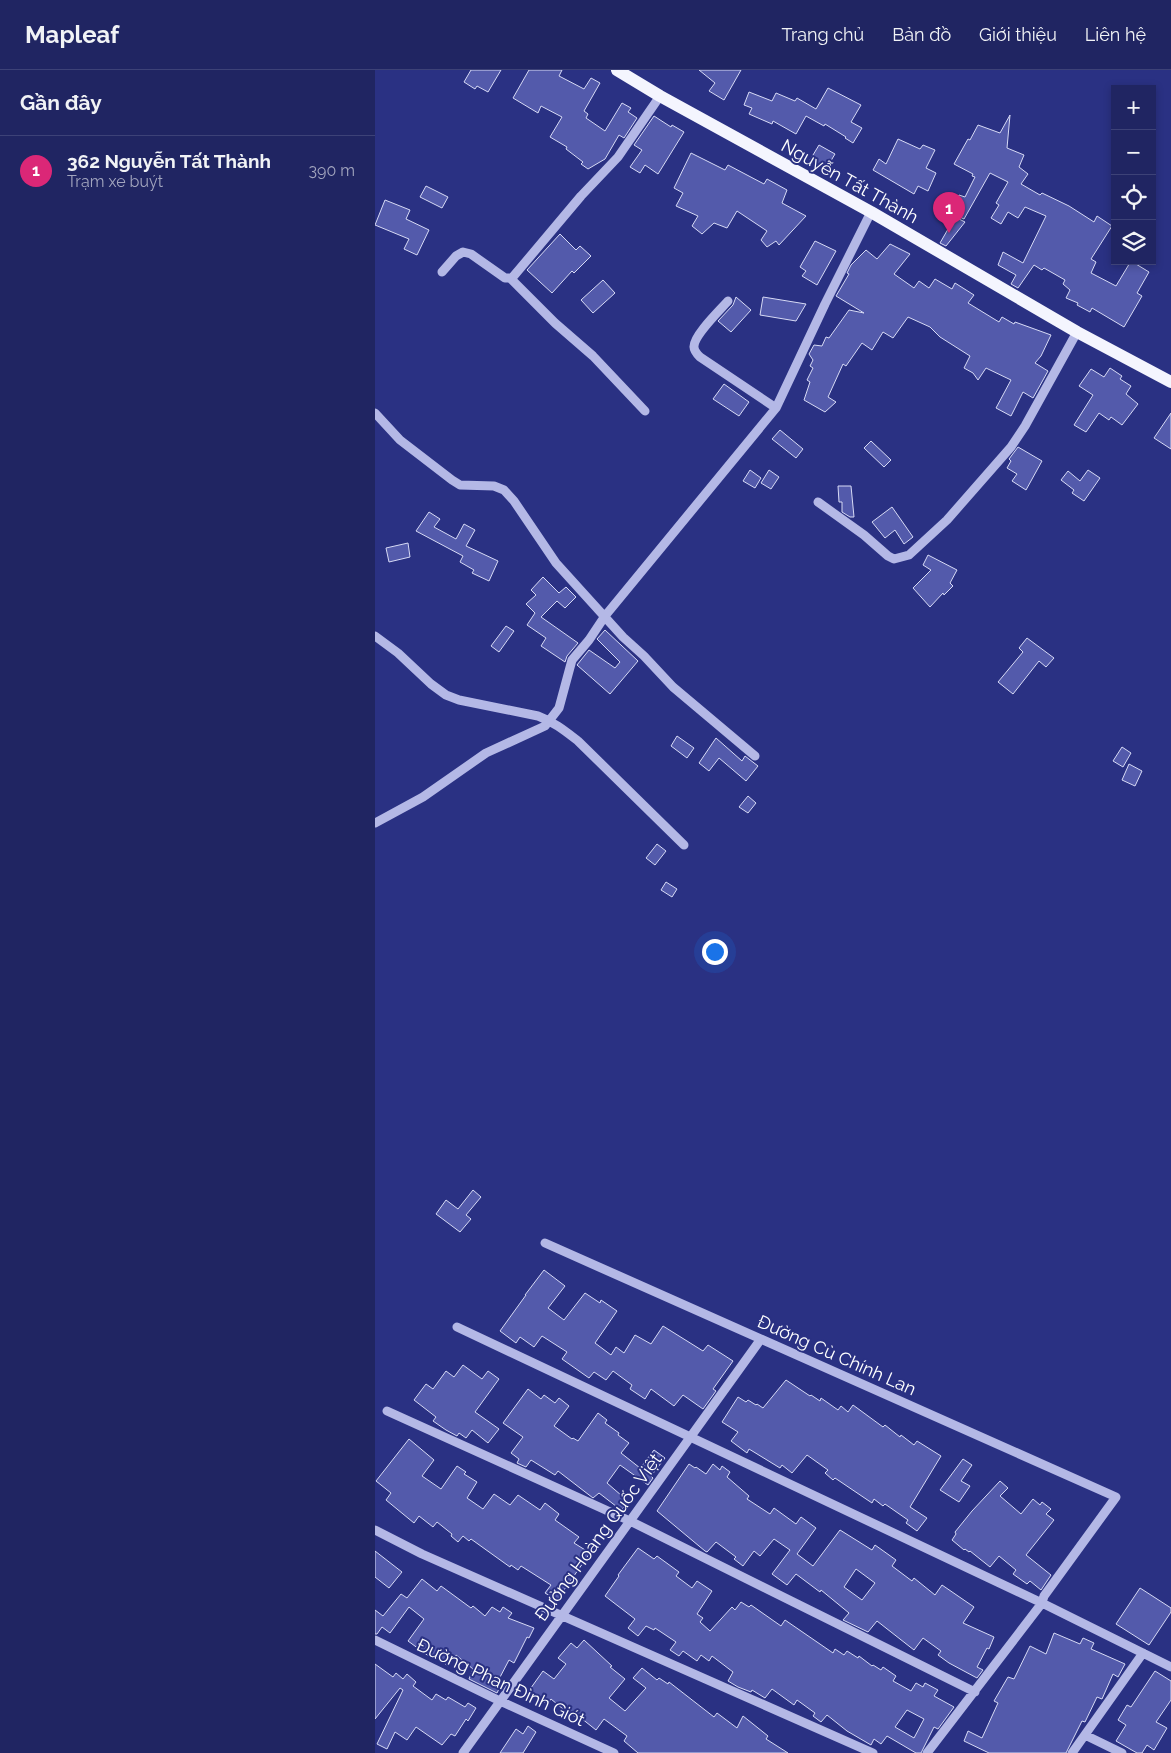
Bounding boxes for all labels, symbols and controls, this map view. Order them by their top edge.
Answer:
text: Mapleaf [25,20,119,49]
text: Trang chủ [782,24,864,45]
text: Bản đồ [892,24,951,45]
text: Giới thiệu [979,24,1057,45]
text: Liên hệ [1085,24,1146,45]
map controls [1111,85,1156,265]
button: + [1111,85,1156,130]
text: Gần đây [20,90,102,115]
button: − [1111,130,1156,175]
street label: Nguyễn Tất Thành [778,135,922,227]
text: 362 Nguyễn Tất Thành [67,150,271,172]
text: 1 [32,161,40,180]
text: 390 m [309,161,355,180]
text: Trạm xe buýt [67,172,163,191]
button: locate [1111,175,1156,220]
pin: 1 [933,192,965,233]
button: layers [1111,220,1156,265]
your location [702,939,728,965]
street label: Đường Cù Chính Lan [754,1311,920,1399]
street label: Đường Hoàng Quốc Việt [530,1449,666,1625]
street label: Đường Phan Đình Giót [414,1634,588,1730]

